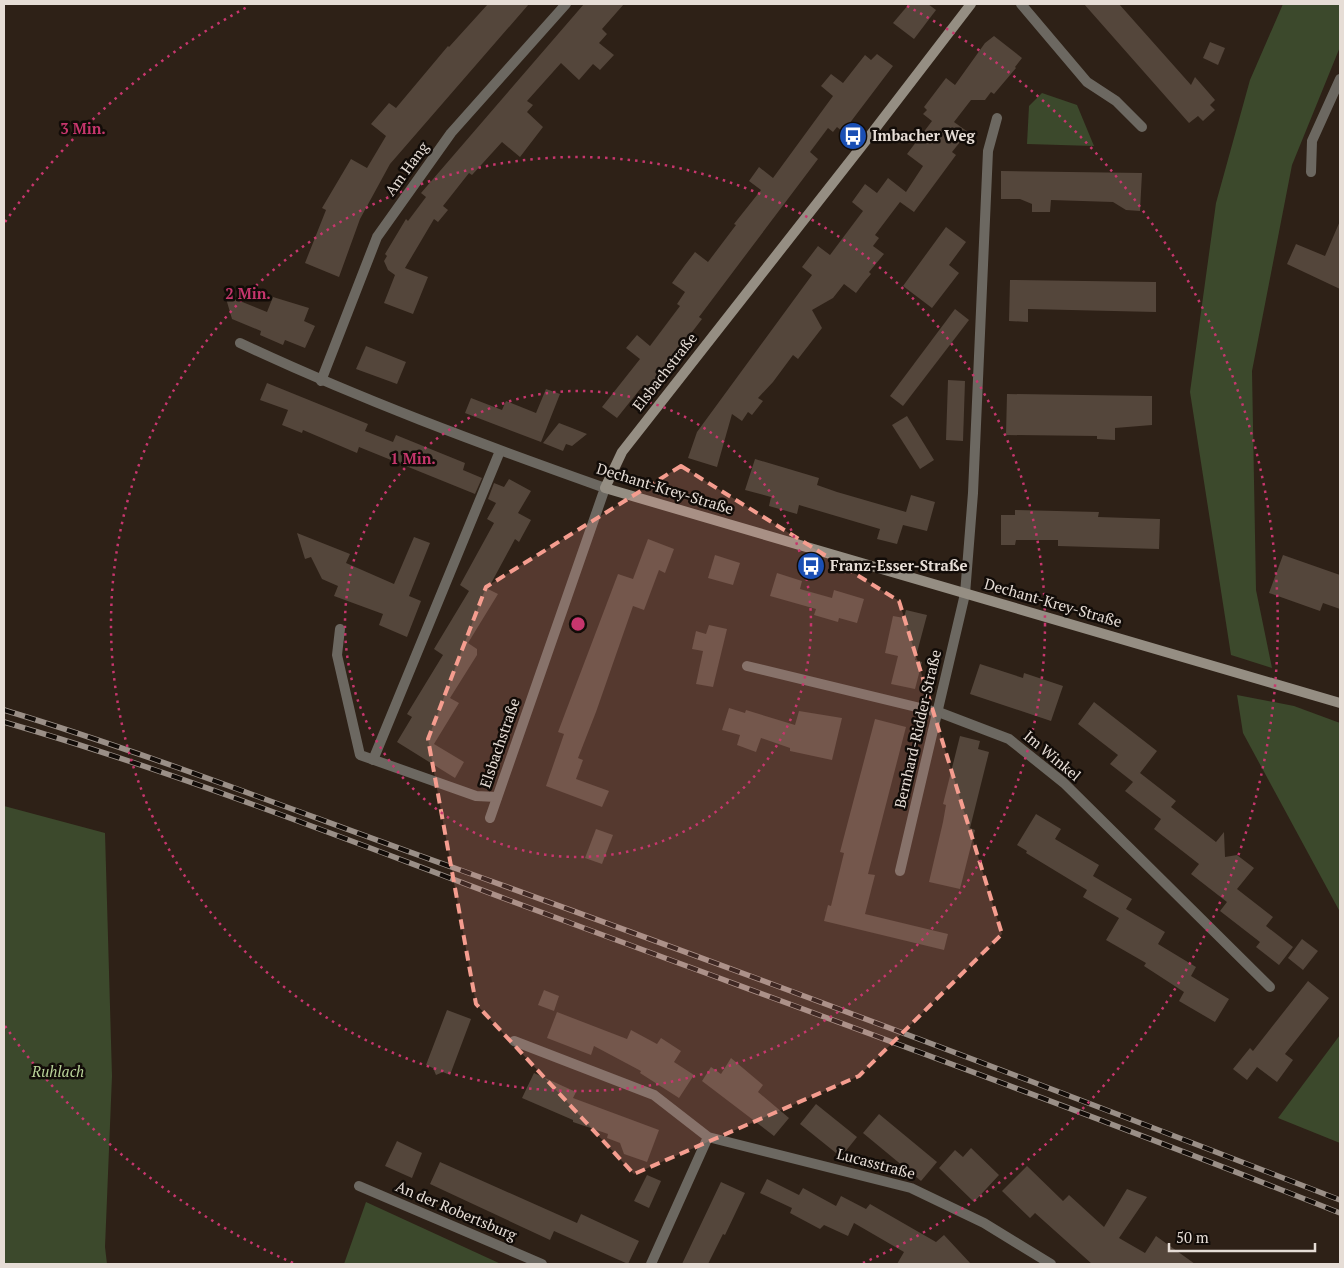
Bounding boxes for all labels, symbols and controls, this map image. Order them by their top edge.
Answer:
text: 3 Min. [60,118,106,138]
bus stop icon: Imbacher Weg [838,121,868,151]
place label: Imbacher Weg [872,125,975,145]
street label: Am Hang [380,137,433,199]
text: 2 Min. [225,283,271,303]
street label: Elsbachstraße [627,328,701,414]
text: 1 Min. [390,448,436,468]
street label: Dechant-Krey-Straße [594,458,736,518]
bus stop icon: Franz-Esser-Straße [796,551,826,581]
place label: Franz-Esser-Straße [830,555,967,575]
street label: Dechant-Krey-Straße [982,573,1124,631]
centre of rings [569,615,587,633]
street label: Bernhard-Ridder-Straße [889,648,945,810]
street label: Elsbachstraße [474,695,524,790]
street label: Im Winkel [1020,725,1085,785]
park label: Ruhlach [31,1061,84,1081]
street label: Lucasstraße [835,1143,918,1183]
street label: An der Robertsburg [393,1176,521,1245]
scale bar [1169,1220,1315,1252]
text: 50 m [1176,1227,1209,1247]

